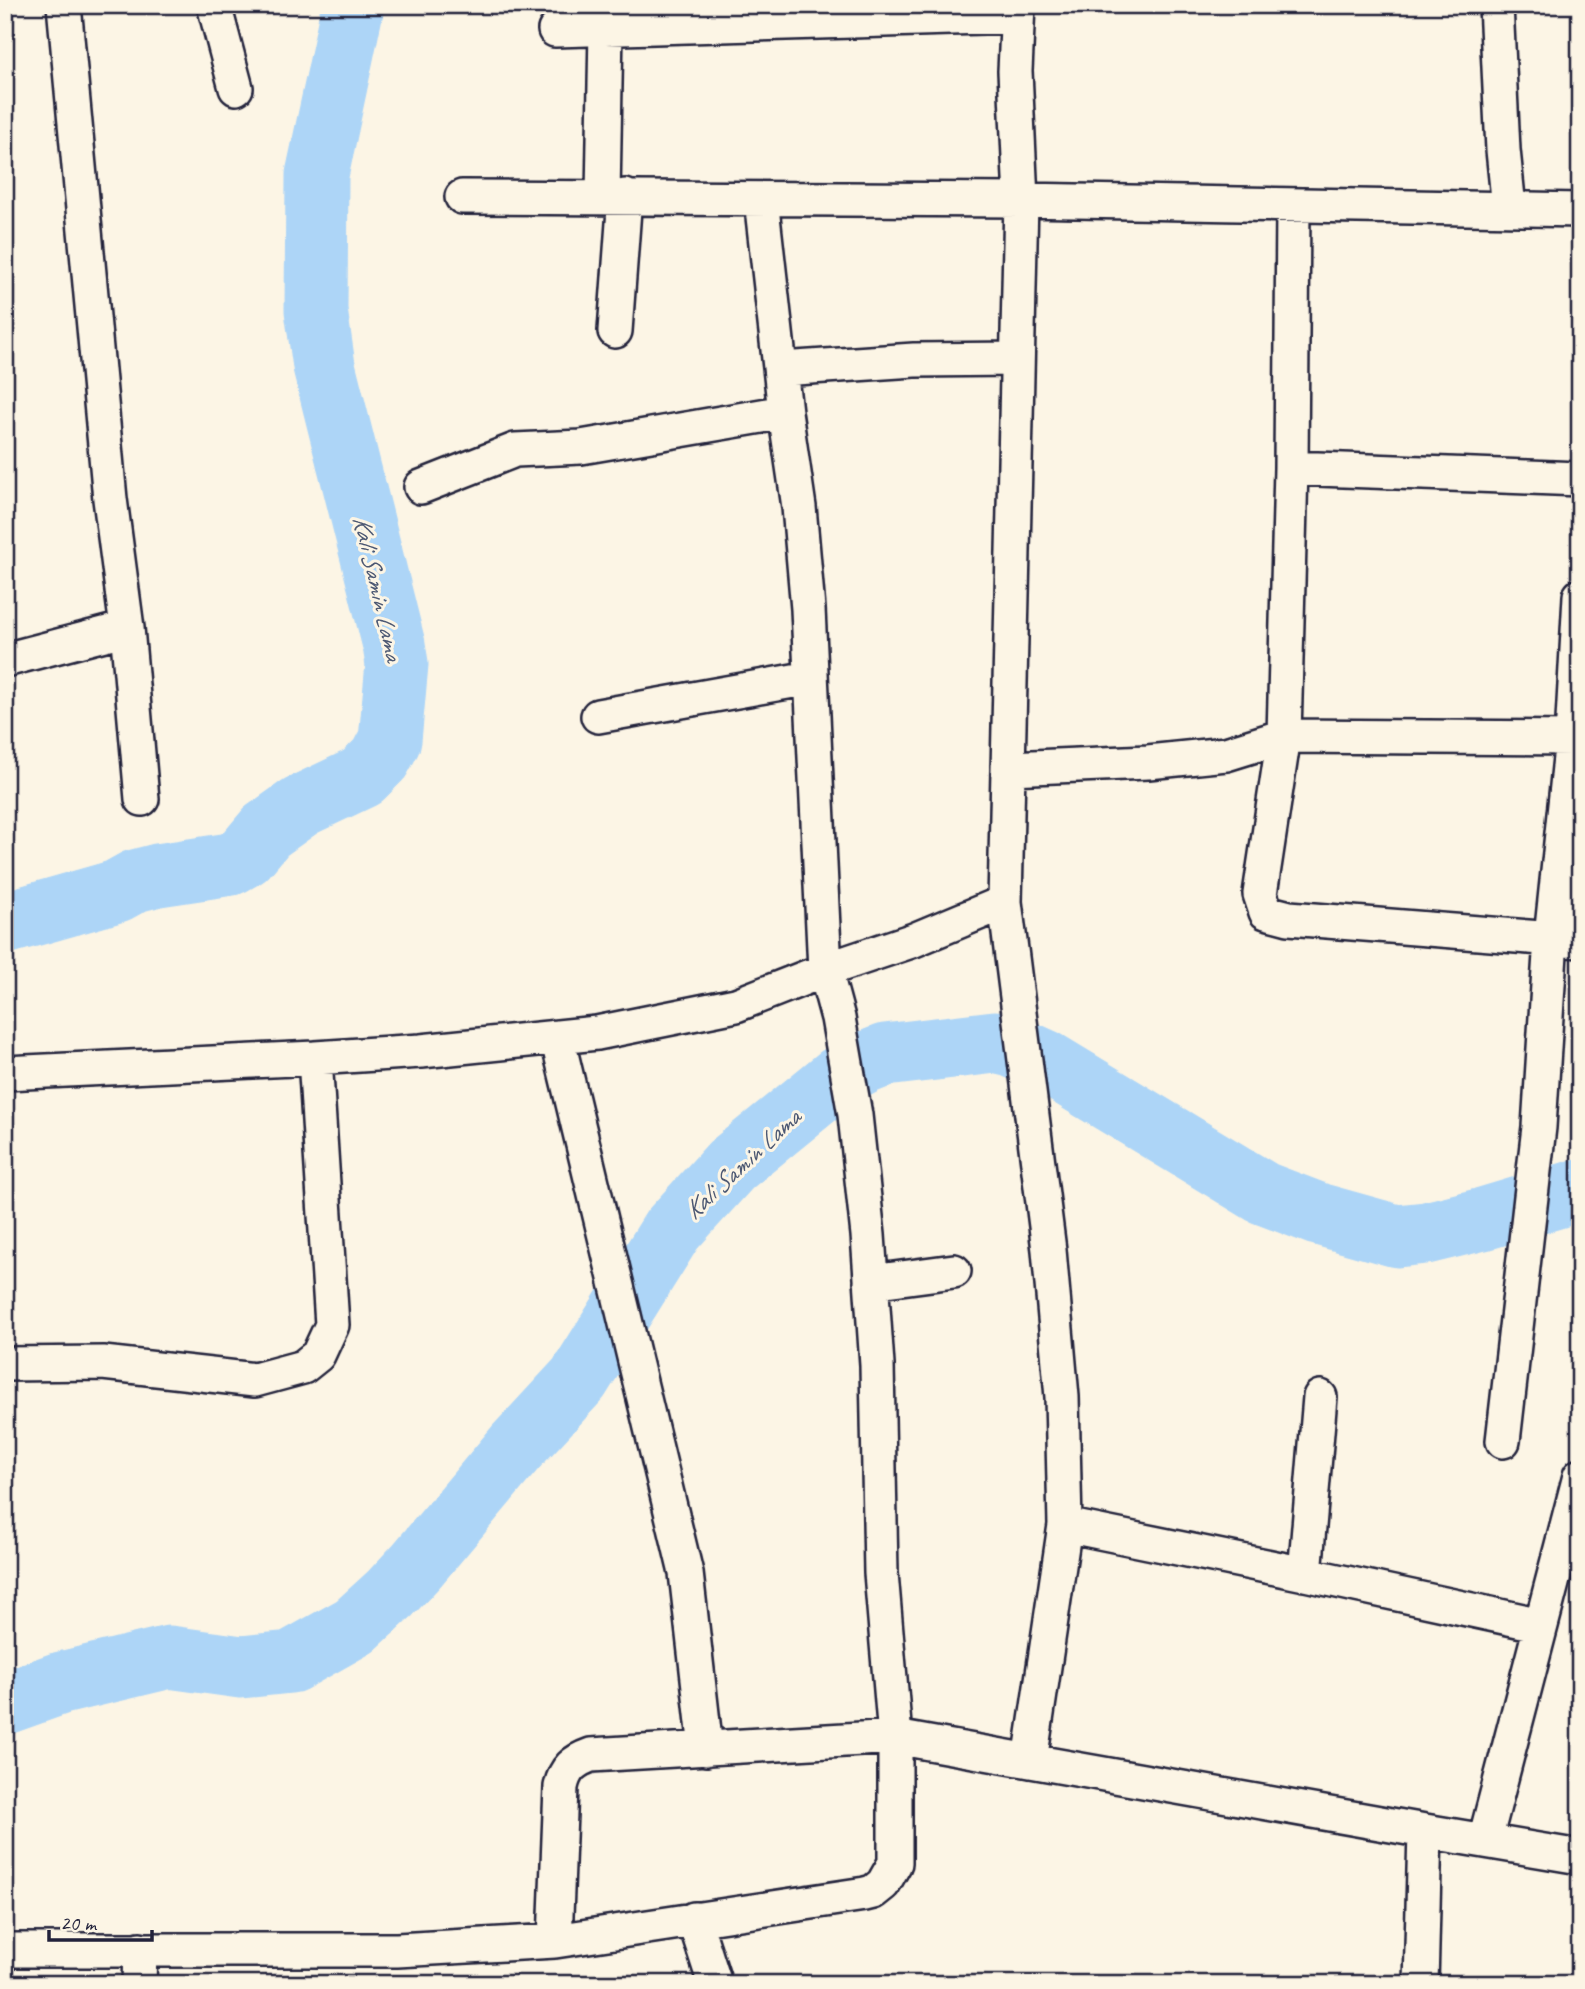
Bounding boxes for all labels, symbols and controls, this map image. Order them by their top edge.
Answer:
water label: Kali Samin Lama [345,512,411,667]
water label: Kali Samin Lama [677,1099,810,1226]
scale bar [49,1898,152,1942]
text: 20 m [60,1910,98,1936]

